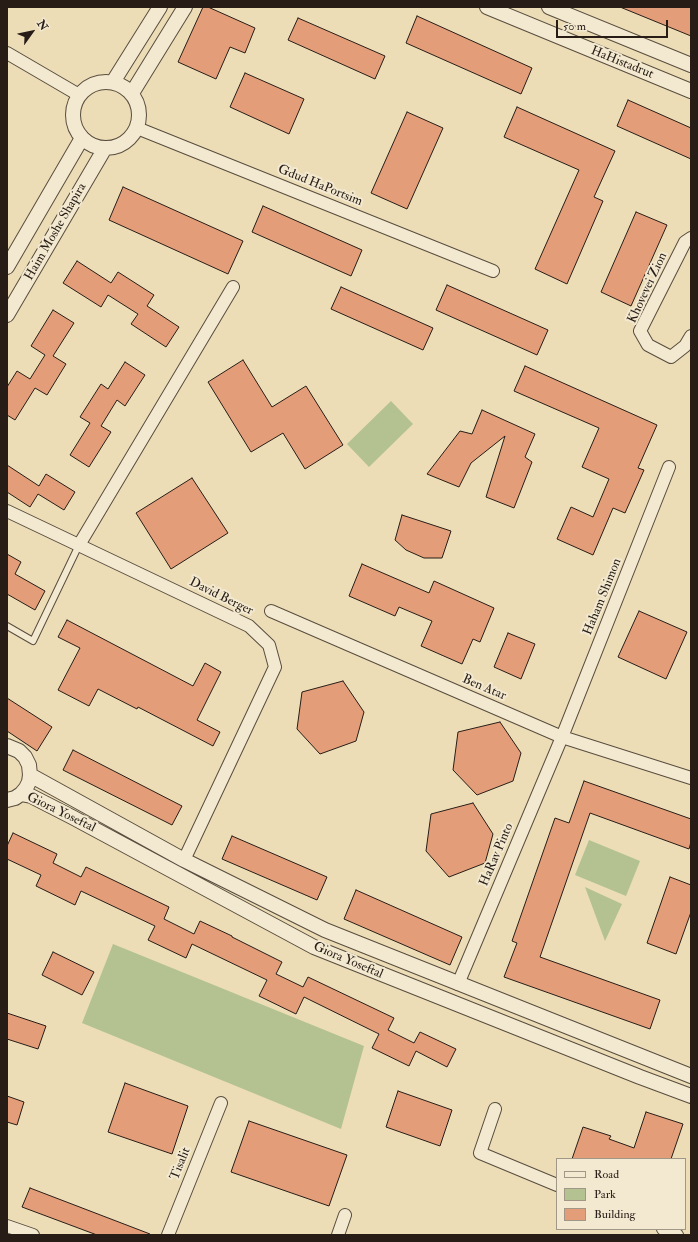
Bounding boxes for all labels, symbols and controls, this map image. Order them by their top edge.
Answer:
north arrow [12,12,52,52]
scale bar [558,12,670,38]
text: N [34,18,51,33]
text: 50 m [563,19,586,34]
street label: HaHistadrut [588,43,656,83]
street label: Gdud HaPortsim [275,162,365,210]
street label: Haim Moshe Shapira [22,181,90,283]
street label: Khovevei Zion [625,250,671,326]
street label: Haham Shimon [581,556,625,638]
street label: David Berger [186,575,256,619]
street label: Ben Atar [460,672,508,704]
street label: Giora Yoseftal [24,790,98,836]
street label: HaRav Pinto [477,821,517,889]
street label: Giora Yoseftal [311,939,385,983]
street label: Tisalit [167,1145,195,1183]
legend [556,1158,686,1230]
text: Road [594,1167,619,1182]
text: Park [594,1187,616,1202]
text: Building [594,1207,635,1222]

